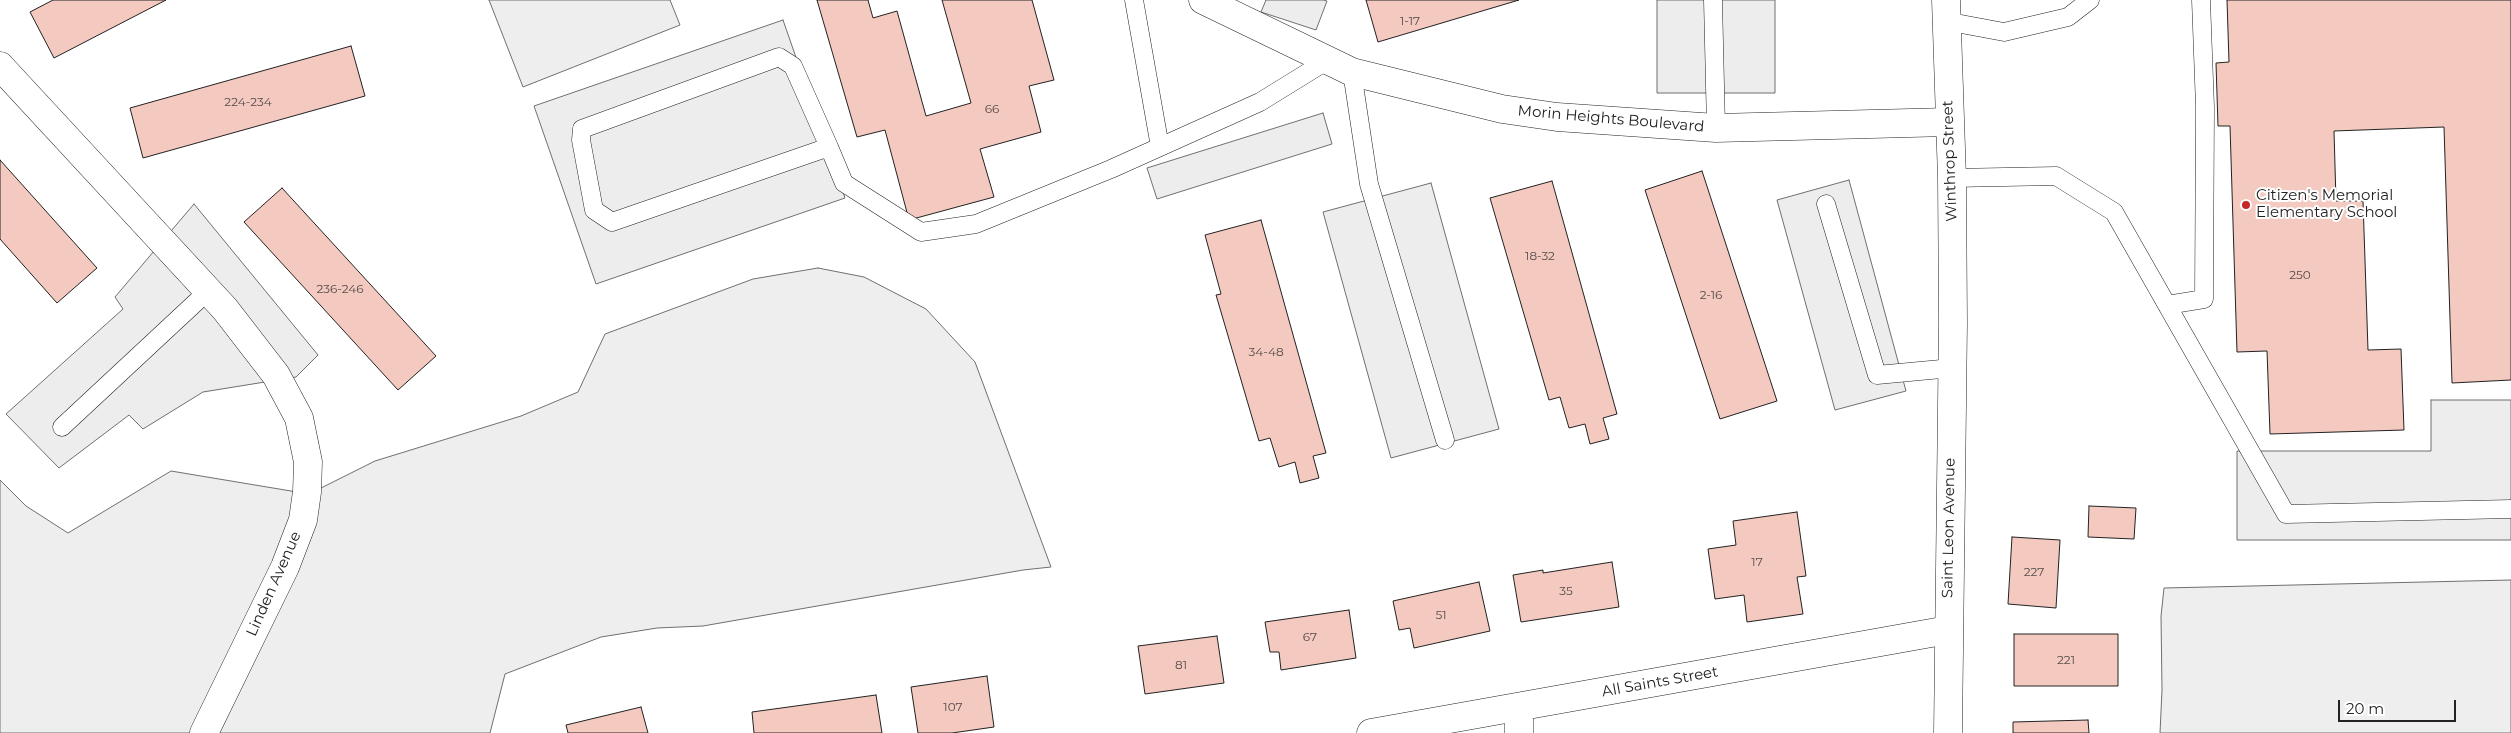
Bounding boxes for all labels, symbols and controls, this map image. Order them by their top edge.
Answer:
house number: 1-17 [1400,14,1420,28]
house number: 224-234 [224,95,272,109]
street label: Winthrop Street [1939,100,1961,222]
house number: 66 [985,102,999,116]
street label: Morin Heights Boulevard [1517,102,1705,136]
place label: Citizen's Memorial Elementary School [2256,187,2397,222]
marker: Citizen's Memorial Elementary School [2240,199,2252,211]
house number: 18-32 [1525,249,1555,263]
house number: 250 [2289,268,2311,282]
house number: 236-246 [316,282,364,296]
house number: 2-16 [1700,288,1722,302]
house number: 34-48 [1248,345,1284,359]
street label: Saint Leon Avenue [1939,458,1959,598]
street label: Linden Avenue [243,529,305,639]
house number: 17 [1751,555,1763,569]
house number: 227 [2024,565,2044,579]
house number: 35 [1559,584,1573,598]
house number: 51 [1435,608,1447,622]
house number: 67 [1303,630,1317,644]
house number: 221 [2057,653,2075,667]
house number: 81 [1175,658,1187,672]
street label: All Saints Street [1600,663,1720,701]
scale bar [2341,690,2458,722]
text: 20 m [2346,699,2384,718]
house number: 107 [943,700,963,714]

